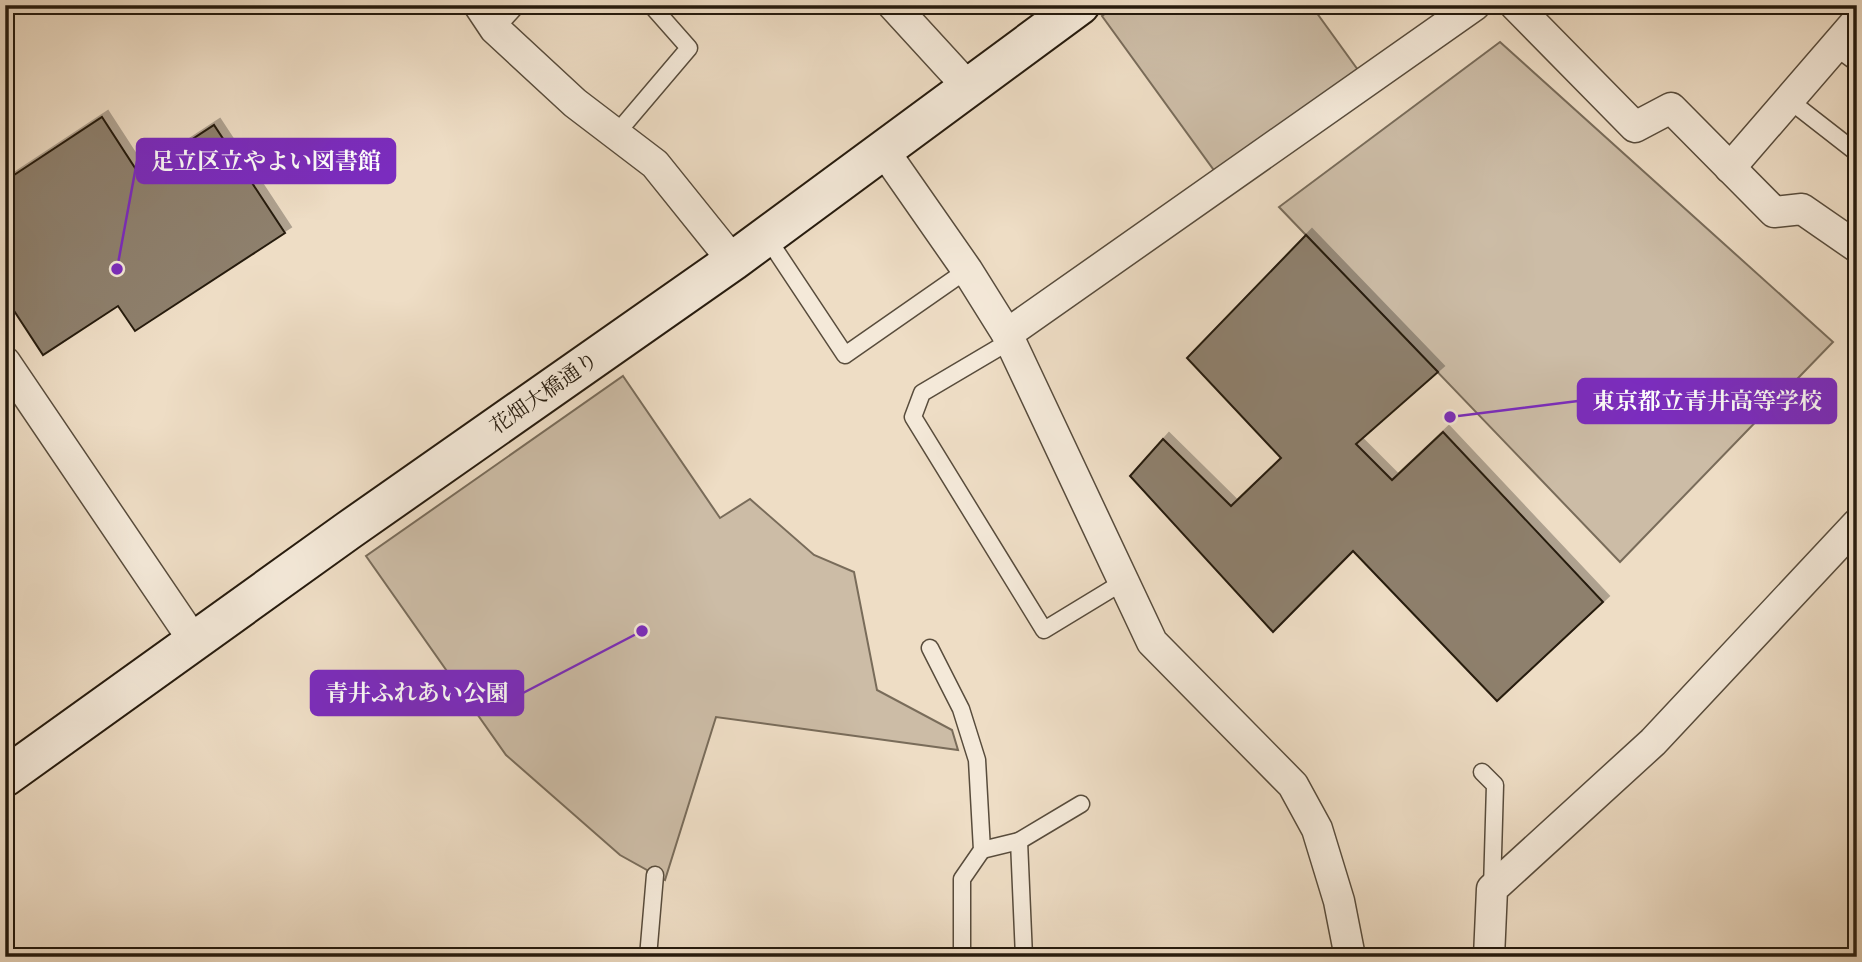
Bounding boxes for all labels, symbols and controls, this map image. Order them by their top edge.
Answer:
callout: 足立区立やよい図書館 [137,139,395,183]
text: 足立区立やよい図書館 [151,144,381,177]
street label: 花畑大橋通り [483,344,604,441]
callout: 東京都立青井高等学校 [1578,379,1836,423]
text: 東京都立青井高等学校 [1592,384,1822,417]
callout: 青井ふれあい公園 [311,671,523,715]
text: 青井ふれあい公園 [325,676,509,709]

